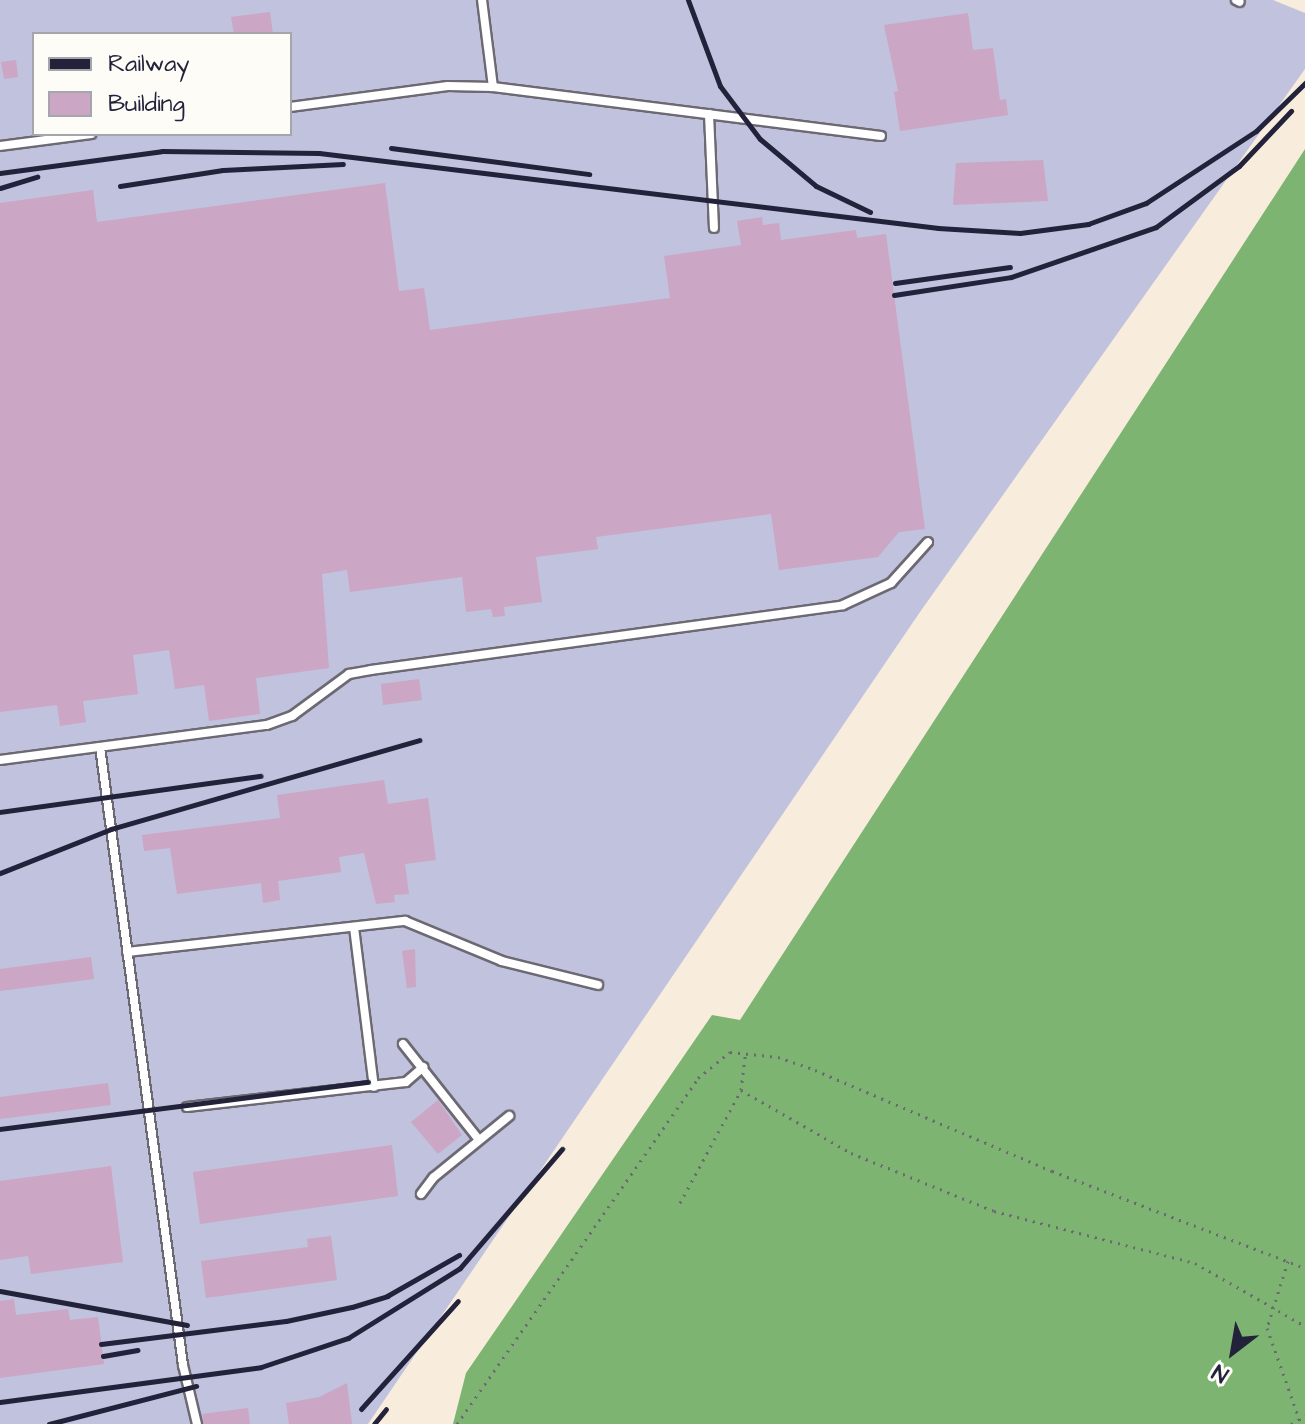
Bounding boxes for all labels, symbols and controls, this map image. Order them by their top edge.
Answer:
legend [32,32,292,136]
text: Railway [108,47,190,81]
text: Building [108,87,185,121]
north arrow [1193,1312,1273,1392]
text: N [1206,1356,1234,1390]

